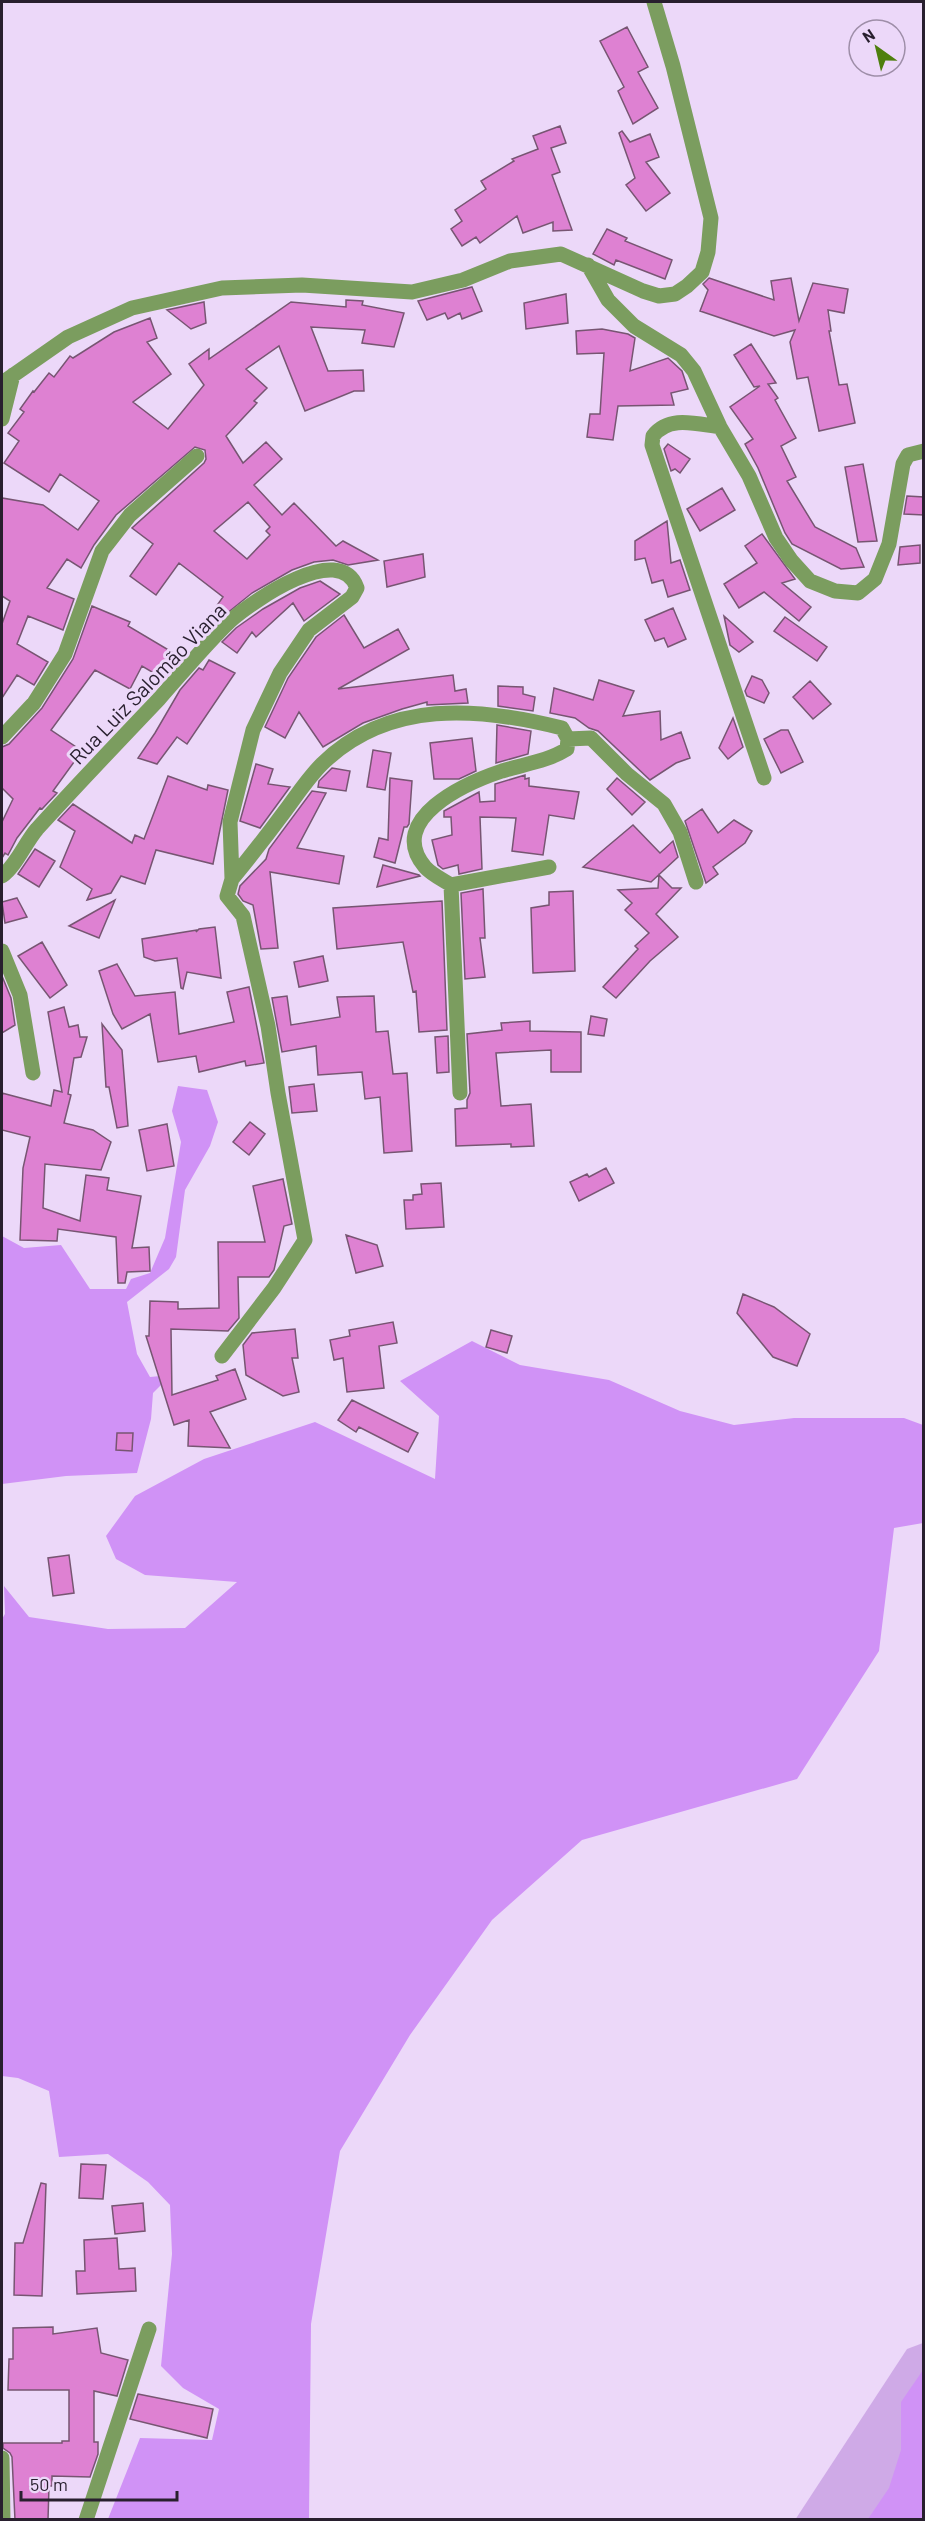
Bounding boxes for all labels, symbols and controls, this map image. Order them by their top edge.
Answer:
north arrow [847,18,907,78]
text: N [859,24,878,46]
street label: Rua Luiz Salomão Viana [64,597,230,769]
scale bar [21,2464,177,2502]
text: 50 m [30,2473,68,2495]

